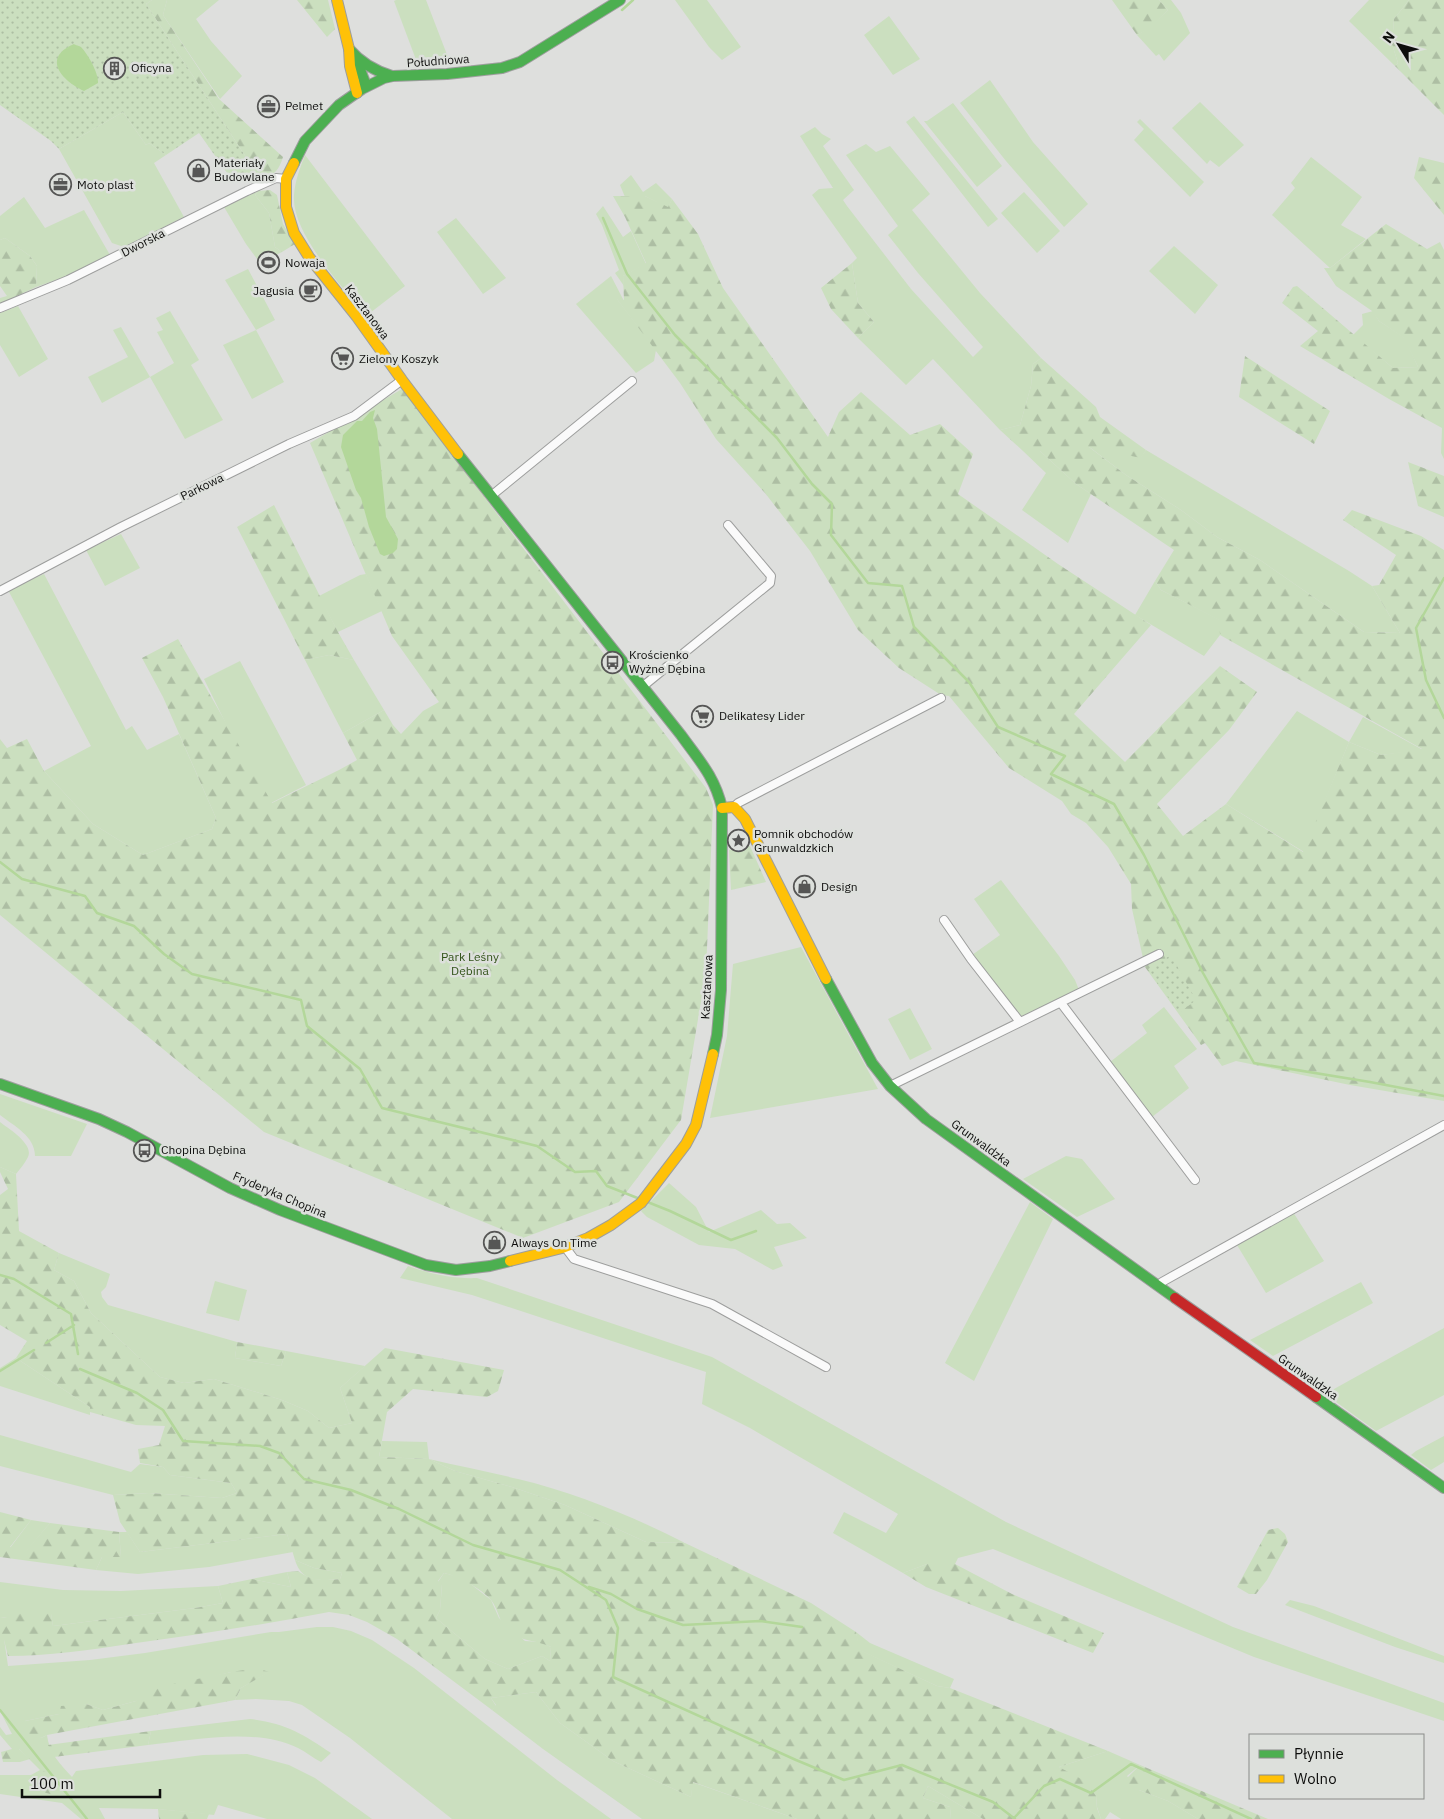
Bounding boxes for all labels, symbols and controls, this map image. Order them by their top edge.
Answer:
north arrow [1374,20,1424,70]
text: N [1378,28,1399,47]
street label: Południowa [406,51,470,70]
building icon: Oficyna [103,56,127,80]
place label: Oficyna [131,60,172,75]
office icon: Pelmet [257,94,281,118]
place label: Pelmet [285,98,323,113]
place label: Materiały Budowlane [214,155,275,184]
shop icon: Materiały Budowlane [186,158,210,182]
office icon: Moto plast [49,173,73,197]
place label: Moto plast [77,177,134,192]
street label: Dworska [118,225,168,260]
sports icon: Nowaja [257,251,281,275]
place label: Nowaja [285,255,326,270]
cafe icon: Jagusia [298,279,322,303]
street label: Kasztanowa [342,281,393,343]
place label: Jagusia [253,283,295,298]
supermarket icon: Zielony Koszyk [331,347,355,371]
place label: Zielony Koszyk [359,351,439,366]
street label: Parkowa [178,469,226,503]
place label: Krościenko Wyżne Dębina [629,647,706,676]
bus stop icon: Krościenko Wyżne Dębina [601,650,625,674]
supermarket icon: Delikatesy Lider [691,704,715,728]
place label: Delikatesy Lider [719,708,805,723]
place label: Pomnik obchodów Grunwaldzkich [754,826,853,855]
place icon: Pomnik obchodów Grunwaldzkich [726,829,750,853]
shop icon: Design [793,875,817,899]
place label: Design [821,879,858,894]
park label: Park Leśny Dębina [441,949,499,978]
street label: Kasztanowa [697,954,716,1020]
street label: Grunwaldzka [948,1116,1015,1170]
bus stop icon: Chopina Dębina [133,1138,157,1162]
place label: Chopina Dębina [161,1142,246,1157]
street label: Fryderyka Chopina [231,1168,330,1221]
shop icon: Always On Time [483,1231,507,1255]
place label: Always On Time [511,1235,597,1250]
street label: Grunwaldzka [1275,1350,1342,1403]
legend [1249,1734,1424,1799]
text: Płynnie [1294,1744,1344,1763]
scale bar [22,1766,160,1798]
text: Wolno [1294,1769,1337,1788]
text: 100 m [30,1774,74,1793]

